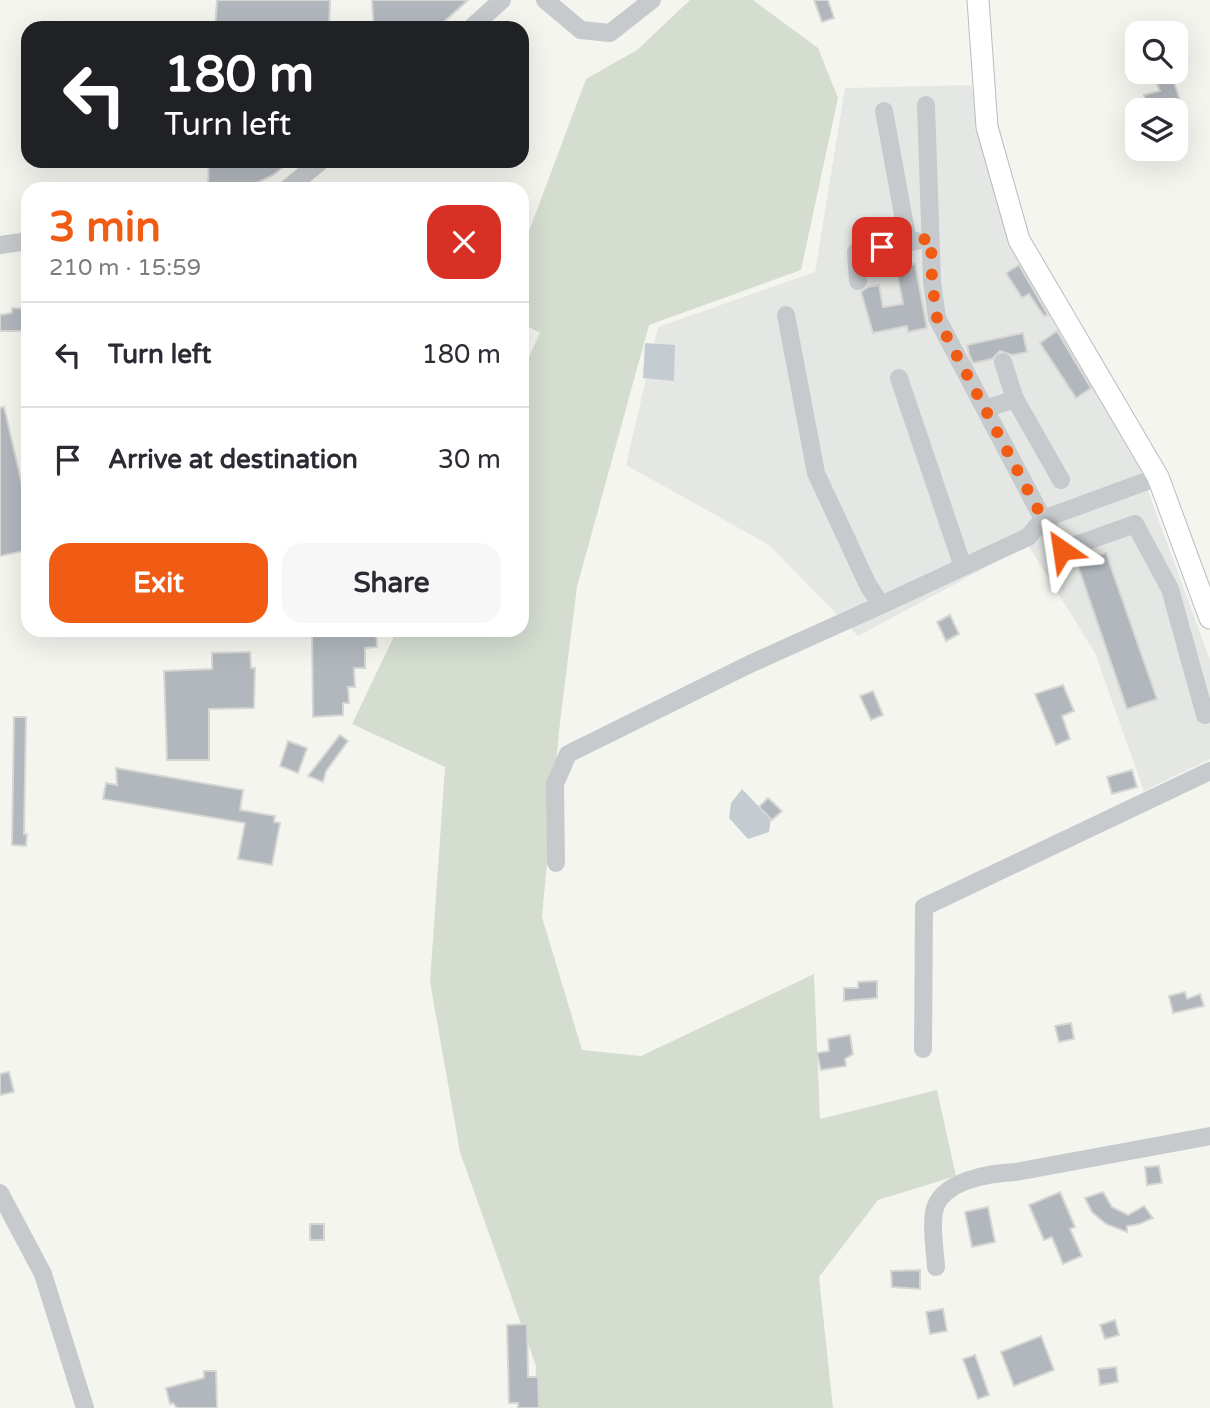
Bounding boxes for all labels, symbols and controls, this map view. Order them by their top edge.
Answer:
map controls [1125,21,1188,161]
button: search [1125,21,1188,84]
text: 180 m [164,46,314,105]
icon: left [49,49,140,140]
button: layers [1125,98,1188,161]
text: Turn left [164,106,291,144]
text: 3 min [49,202,161,253]
button: close [427,205,501,279]
pin [852,217,912,277]
icon: arrive [863,228,901,266]
text: 210 m · 15:59 [49,254,201,282]
icon: left [49,336,87,374]
text: Turn left [108,339,211,370]
text: 180 m [421,339,501,370]
icon: arrive [49,441,87,479]
text: Arrive at destination [108,444,358,475]
text: 30 m [438,444,501,475]
position arrow [1025,513,1099,587]
button: Exit [49,543,268,623]
button: Share [282,543,501,623]

